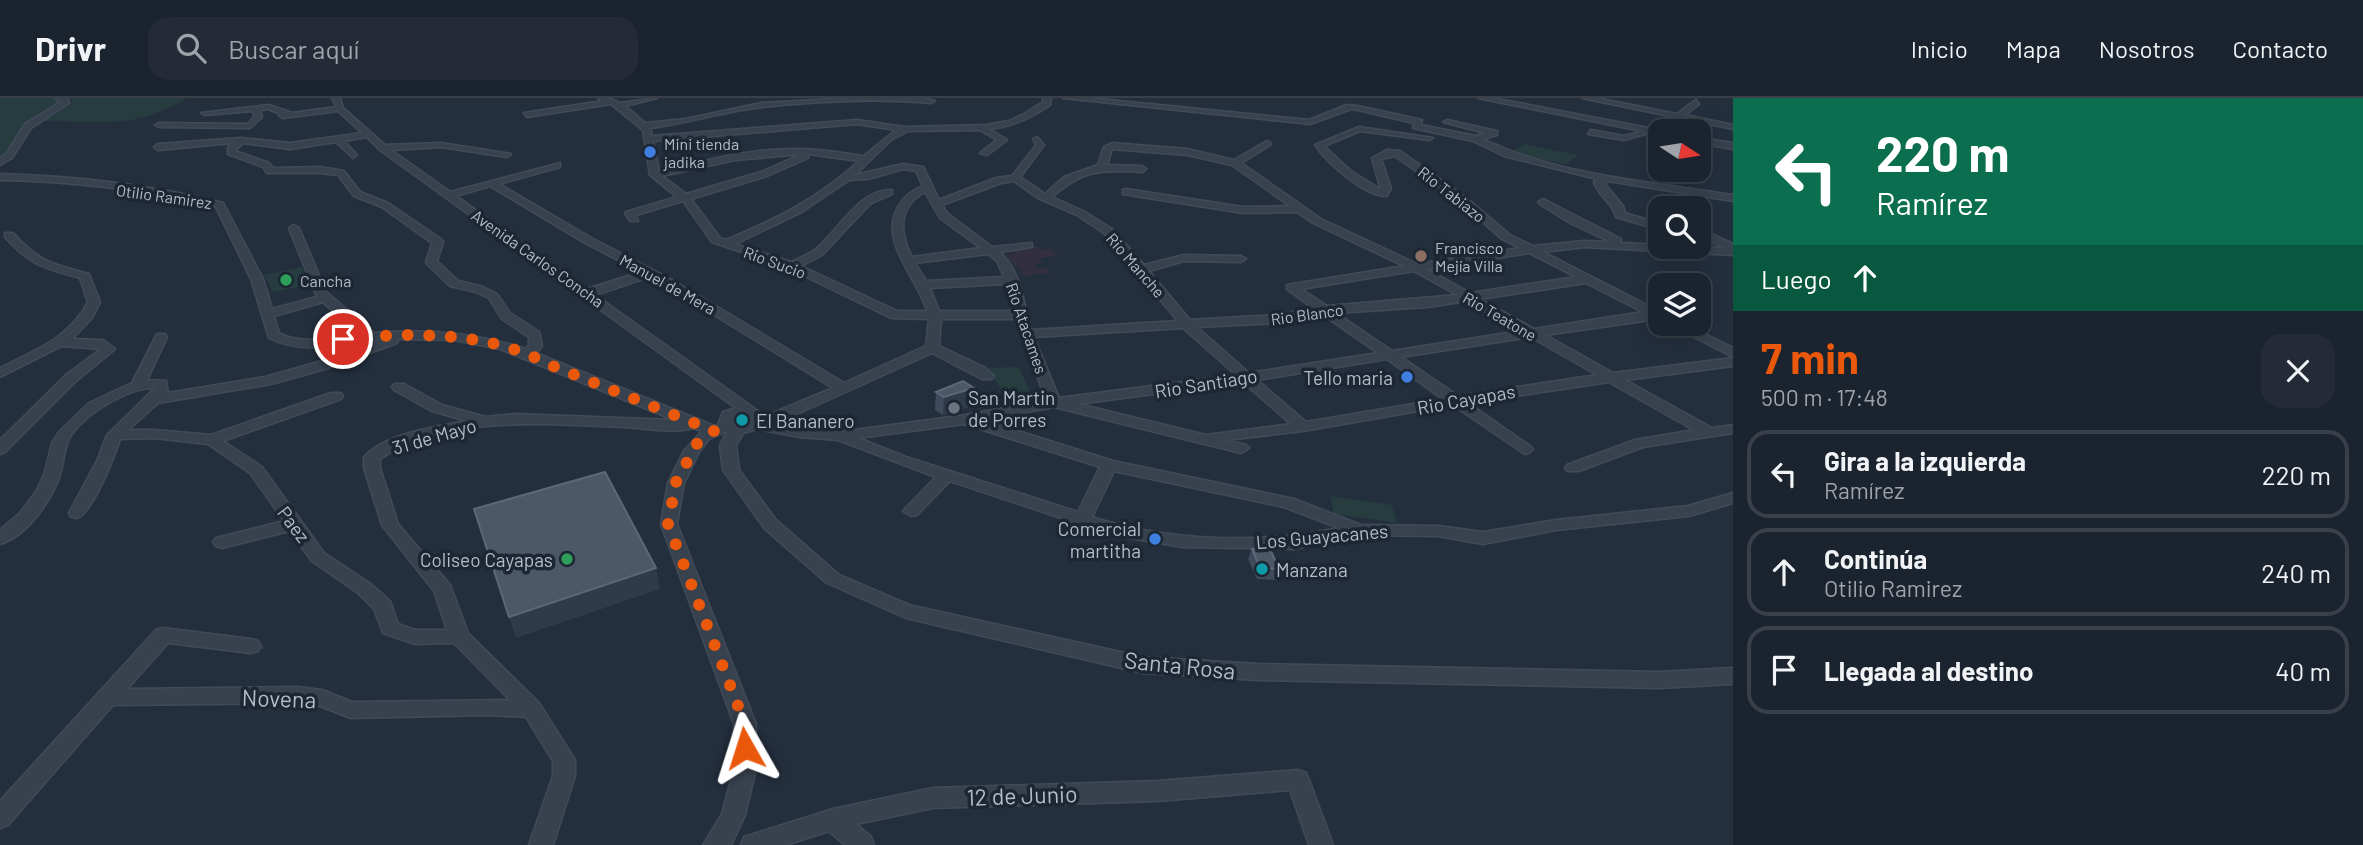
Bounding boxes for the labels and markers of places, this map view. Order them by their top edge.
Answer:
place label: Mini tienda jadika [663,134,739,171]
marker: Mini tienda jadika [642,144,658,160]
place label: Francisco Mejía Villa [1435,238,1503,275]
marker: Francisco Mejía Villa [1413,248,1429,264]
place label: Cancha [300,271,351,290]
marker: Cancha [278,272,294,288]
pin [313,309,373,369]
place label: Tello maria [1304,366,1393,389]
marker: Tello maria [1399,369,1415,385]
place label: San Martin de Porres [968,386,1055,431]
marker: San Martin de Porres [946,400,962,416]
place label: El Bananero [756,409,855,432]
marker: El Bananero [734,412,750,428]
place label: Comercial martitha [1058,517,1141,562]
marker: Comercial martitha [1147,531,1163,547]
place label: Coliseo Cayapas [420,548,553,571]
marker: Coliseo Cayapas [559,551,575,567]
place label: Manzana [1276,558,1348,581]
marker: Manzana [1254,561,1270,577]

